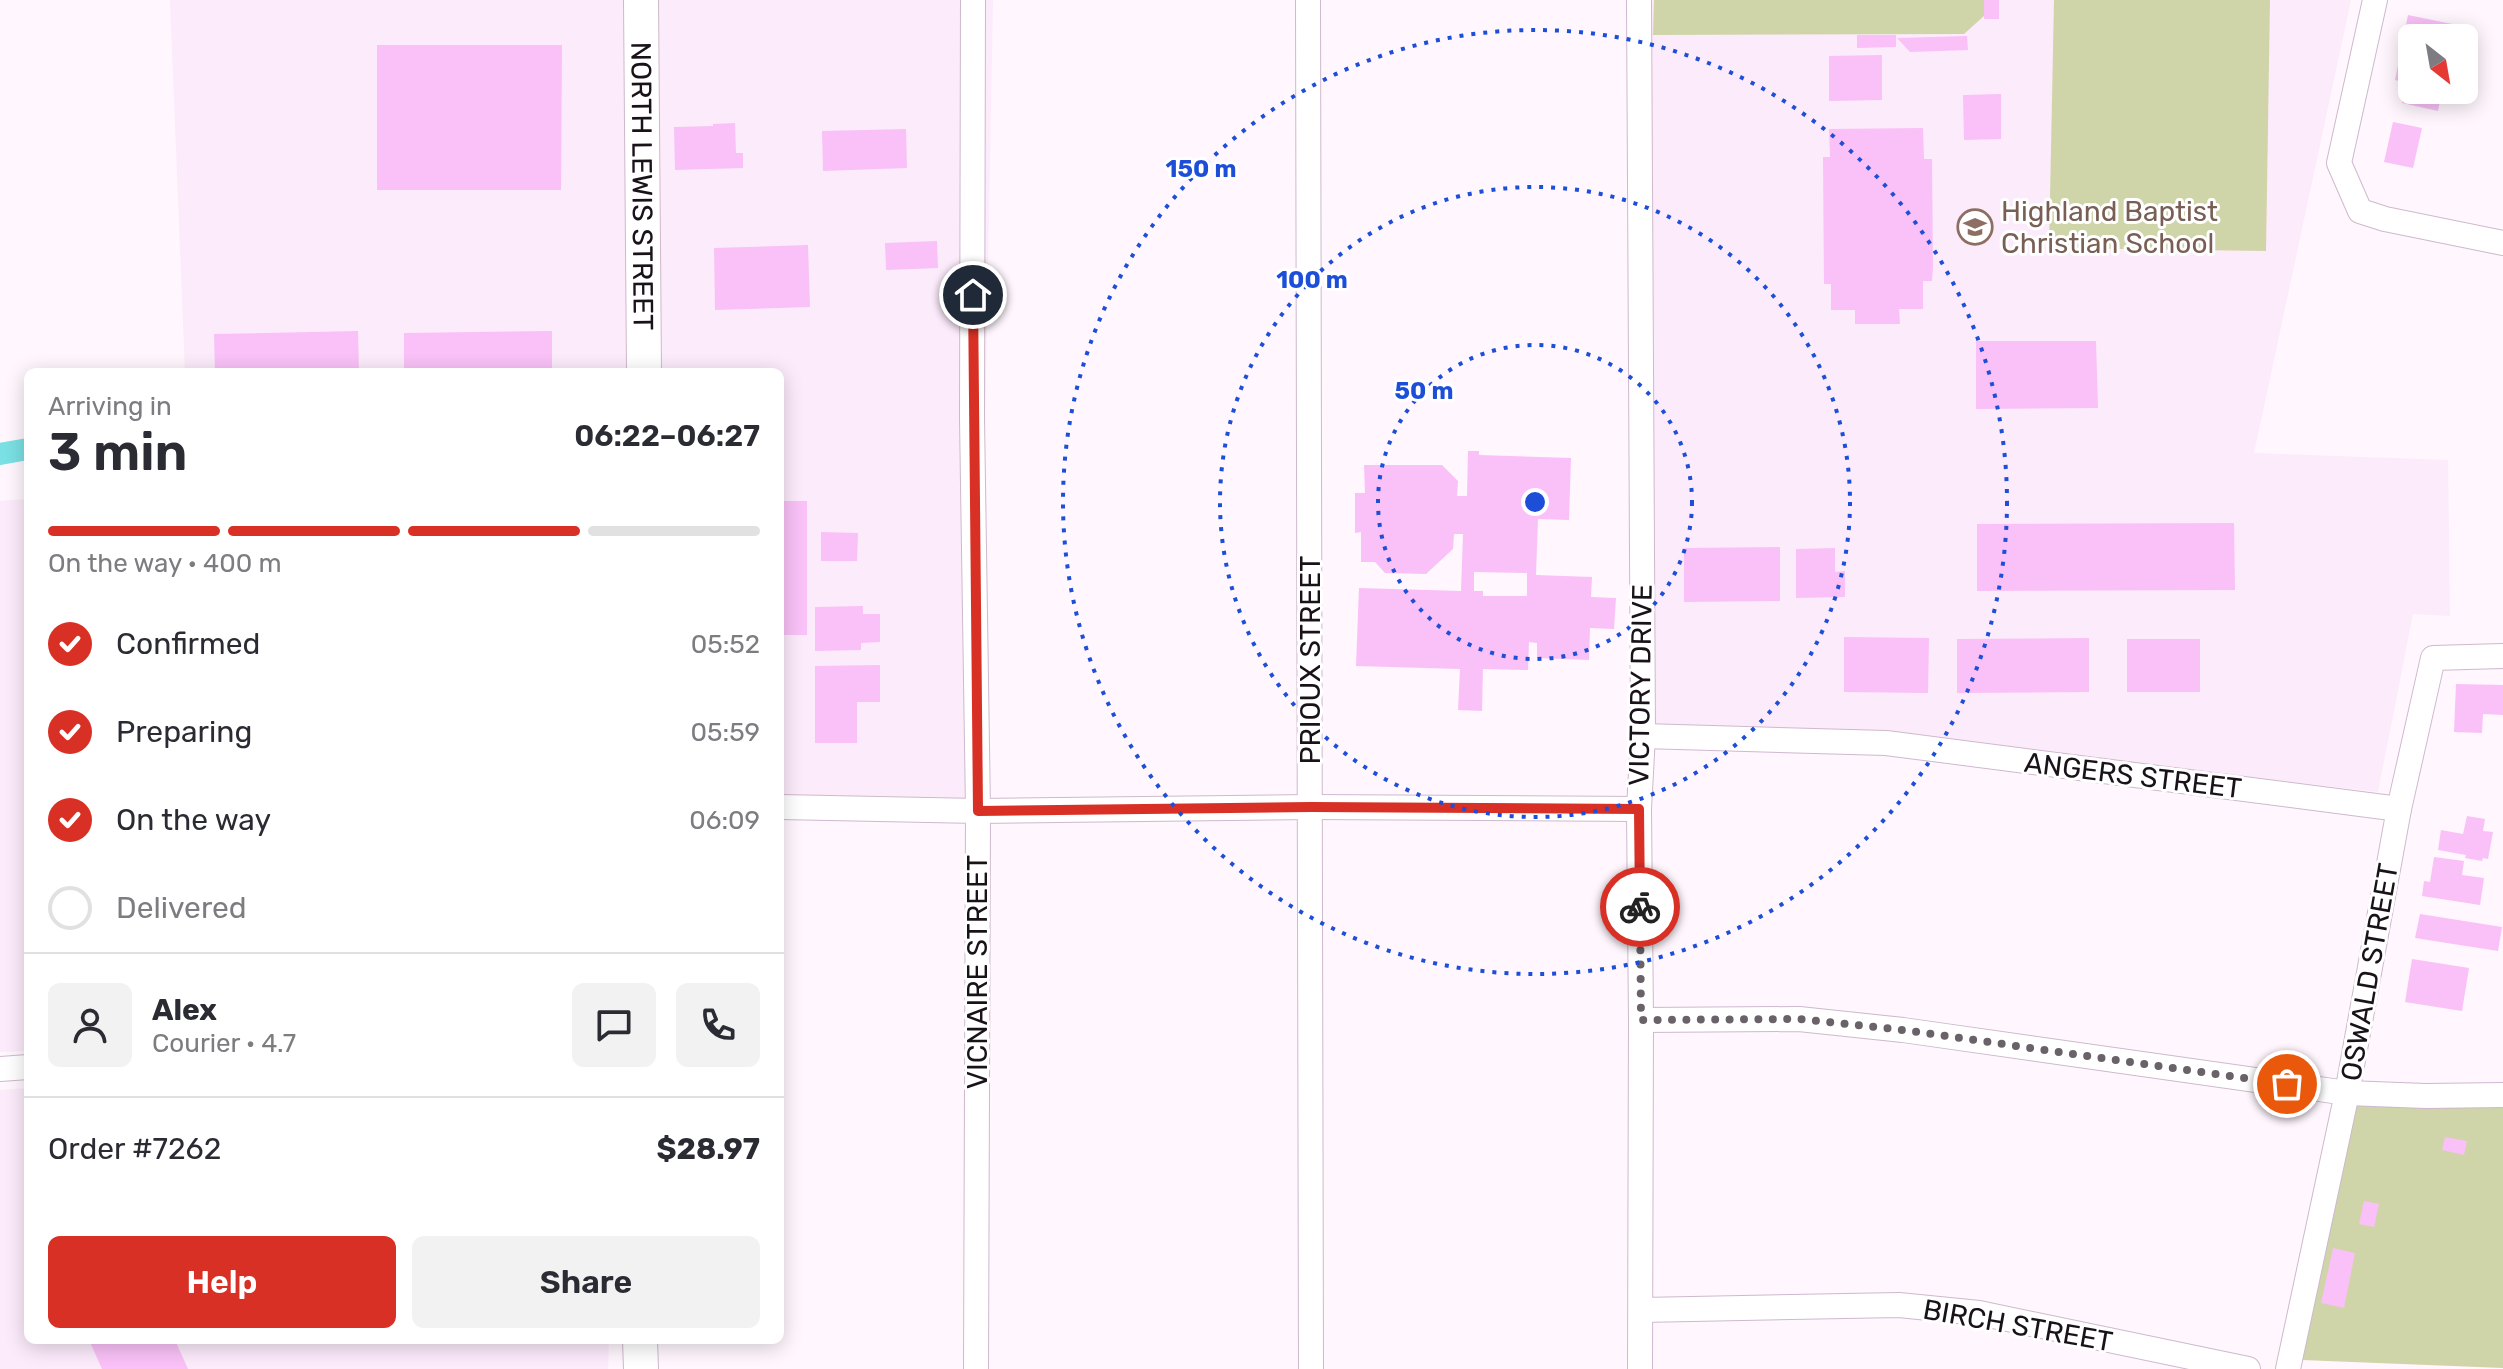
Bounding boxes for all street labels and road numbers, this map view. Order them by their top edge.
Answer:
street label: NORTH LEWIS STREET [624,42,660,330]
street label: PRIOUX STREET [1294,556,1327,765]
street label: VICTORY DRIVE [1622,584,1659,786]
street label: ANGERS STREET [2022,746,2244,805]
street label: VICNAIRE STREET [961,855,994,1089]
street label: OSWALD STREET [2334,861,2405,1083]
street label: BIRCH STREET [1920,1293,2115,1358]

